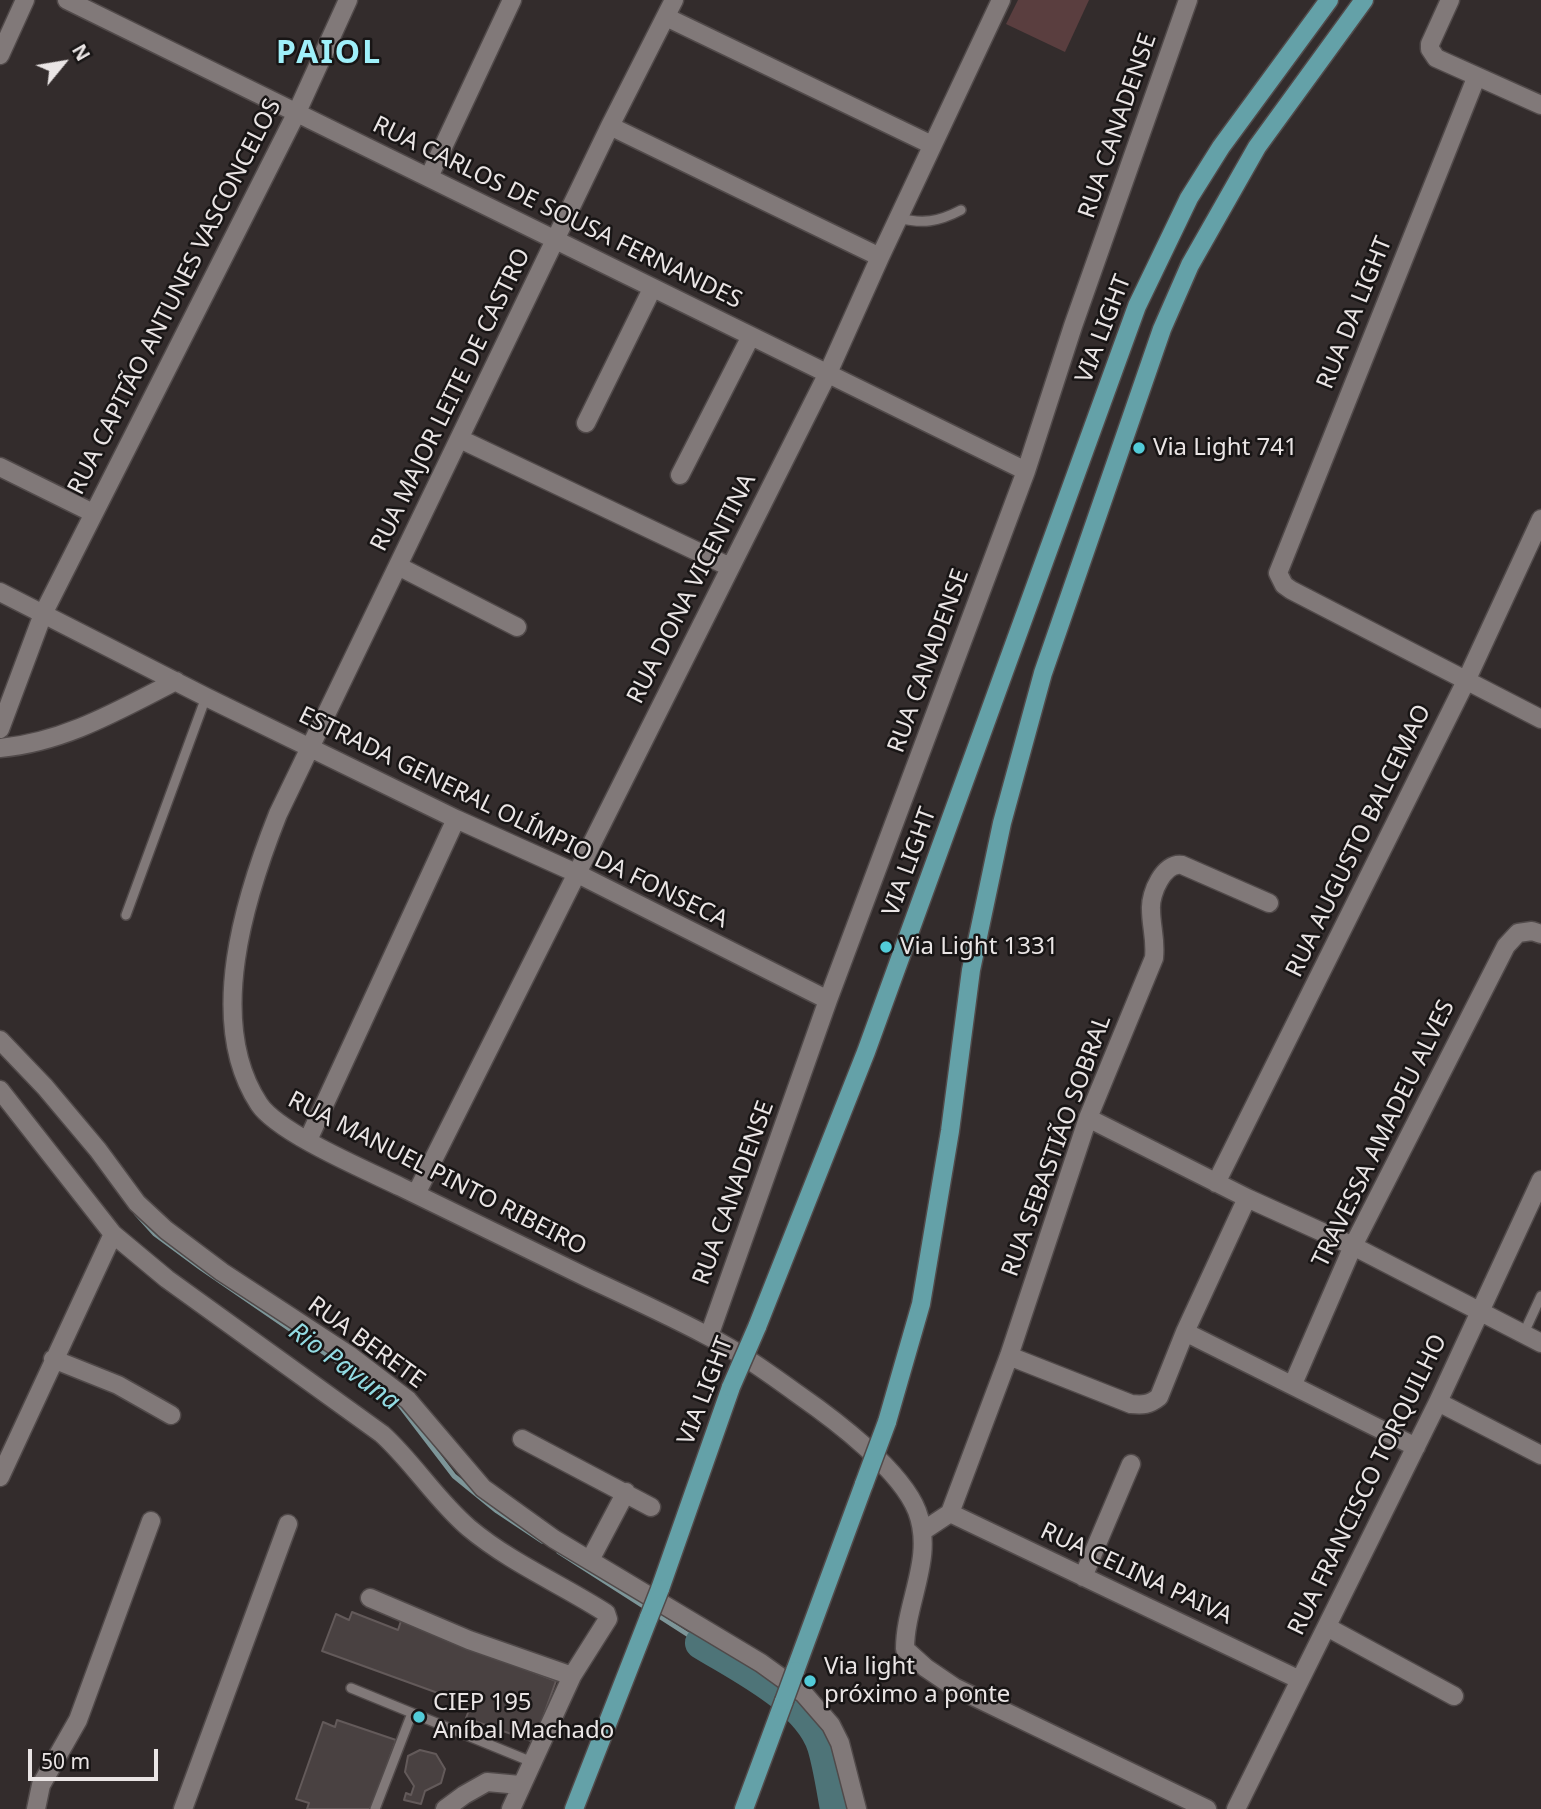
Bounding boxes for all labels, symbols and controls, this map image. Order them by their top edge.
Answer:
north arrow [28,28,98,98]
street label: RUA CANADENSE [1073,30,1163,222]
district label: PAIOL [277,35,381,73]
text: N [66,39,96,66]
street label: RUA CAPITÃO ANTUNES VASCONCELOS [62,94,288,500]
street label: RUA CARLOS DE SOUSA FERNANDES [368,111,746,315]
street label: RUA DA LIGHT [1311,233,1399,393]
street label: RUA MAJOR LEITE DE CASTRO [365,244,537,556]
street label: VIA LIGHT [1070,271,1138,387]
place label: Via Light 741 [1153,434,1298,462]
marker: Via Light 741 [1131,440,1147,456]
street label: RUA DONA VICENTINA [621,469,763,709]
street label: RUA CANADENSE [882,565,976,757]
street label: RUA AUGUSTO BALCEMAO [1280,700,1438,982]
street label: ESTRADA GENERAL OLÍMPIO DA FONSECA [294,701,732,935]
street label: VIA LIGHT [877,804,943,920]
place label: Via Light 1331 [900,933,1058,961]
marker: Via Light 1331 [878,939,894,955]
street label: TRAVESSA AMADEU ALVES [1307,996,1461,1272]
street label: RUA SEBASTIÃO SOBRAL [996,1011,1118,1281]
street label: RUA MANUEL PINTO RIBEIRO [283,1086,591,1262]
street label: RUA CANADENSE [687,1097,781,1289]
street label: RUA BERETE [302,1291,430,1395]
water label: Rio Pavuna [282,1316,406,1418]
street label: RUA FRANCISCO TORQUILHO [1283,1330,1453,1640]
street label: VIA LIGHT [672,1333,740,1449]
street label: RUA CELINA PAIVA [1035,1517,1237,1631]
place label: Via light próximo a ponte [824,1653,1010,1709]
marker: Via light próximo a ponte [802,1673,818,1689]
place label: CIEP 195 Aníbal Machado [433,1689,614,1745]
marker: CIEP 195 Aníbal Machado [411,1709,427,1725]
scale bar [32,1736,161,1780]
text: 50 m [41,1747,90,1775]

